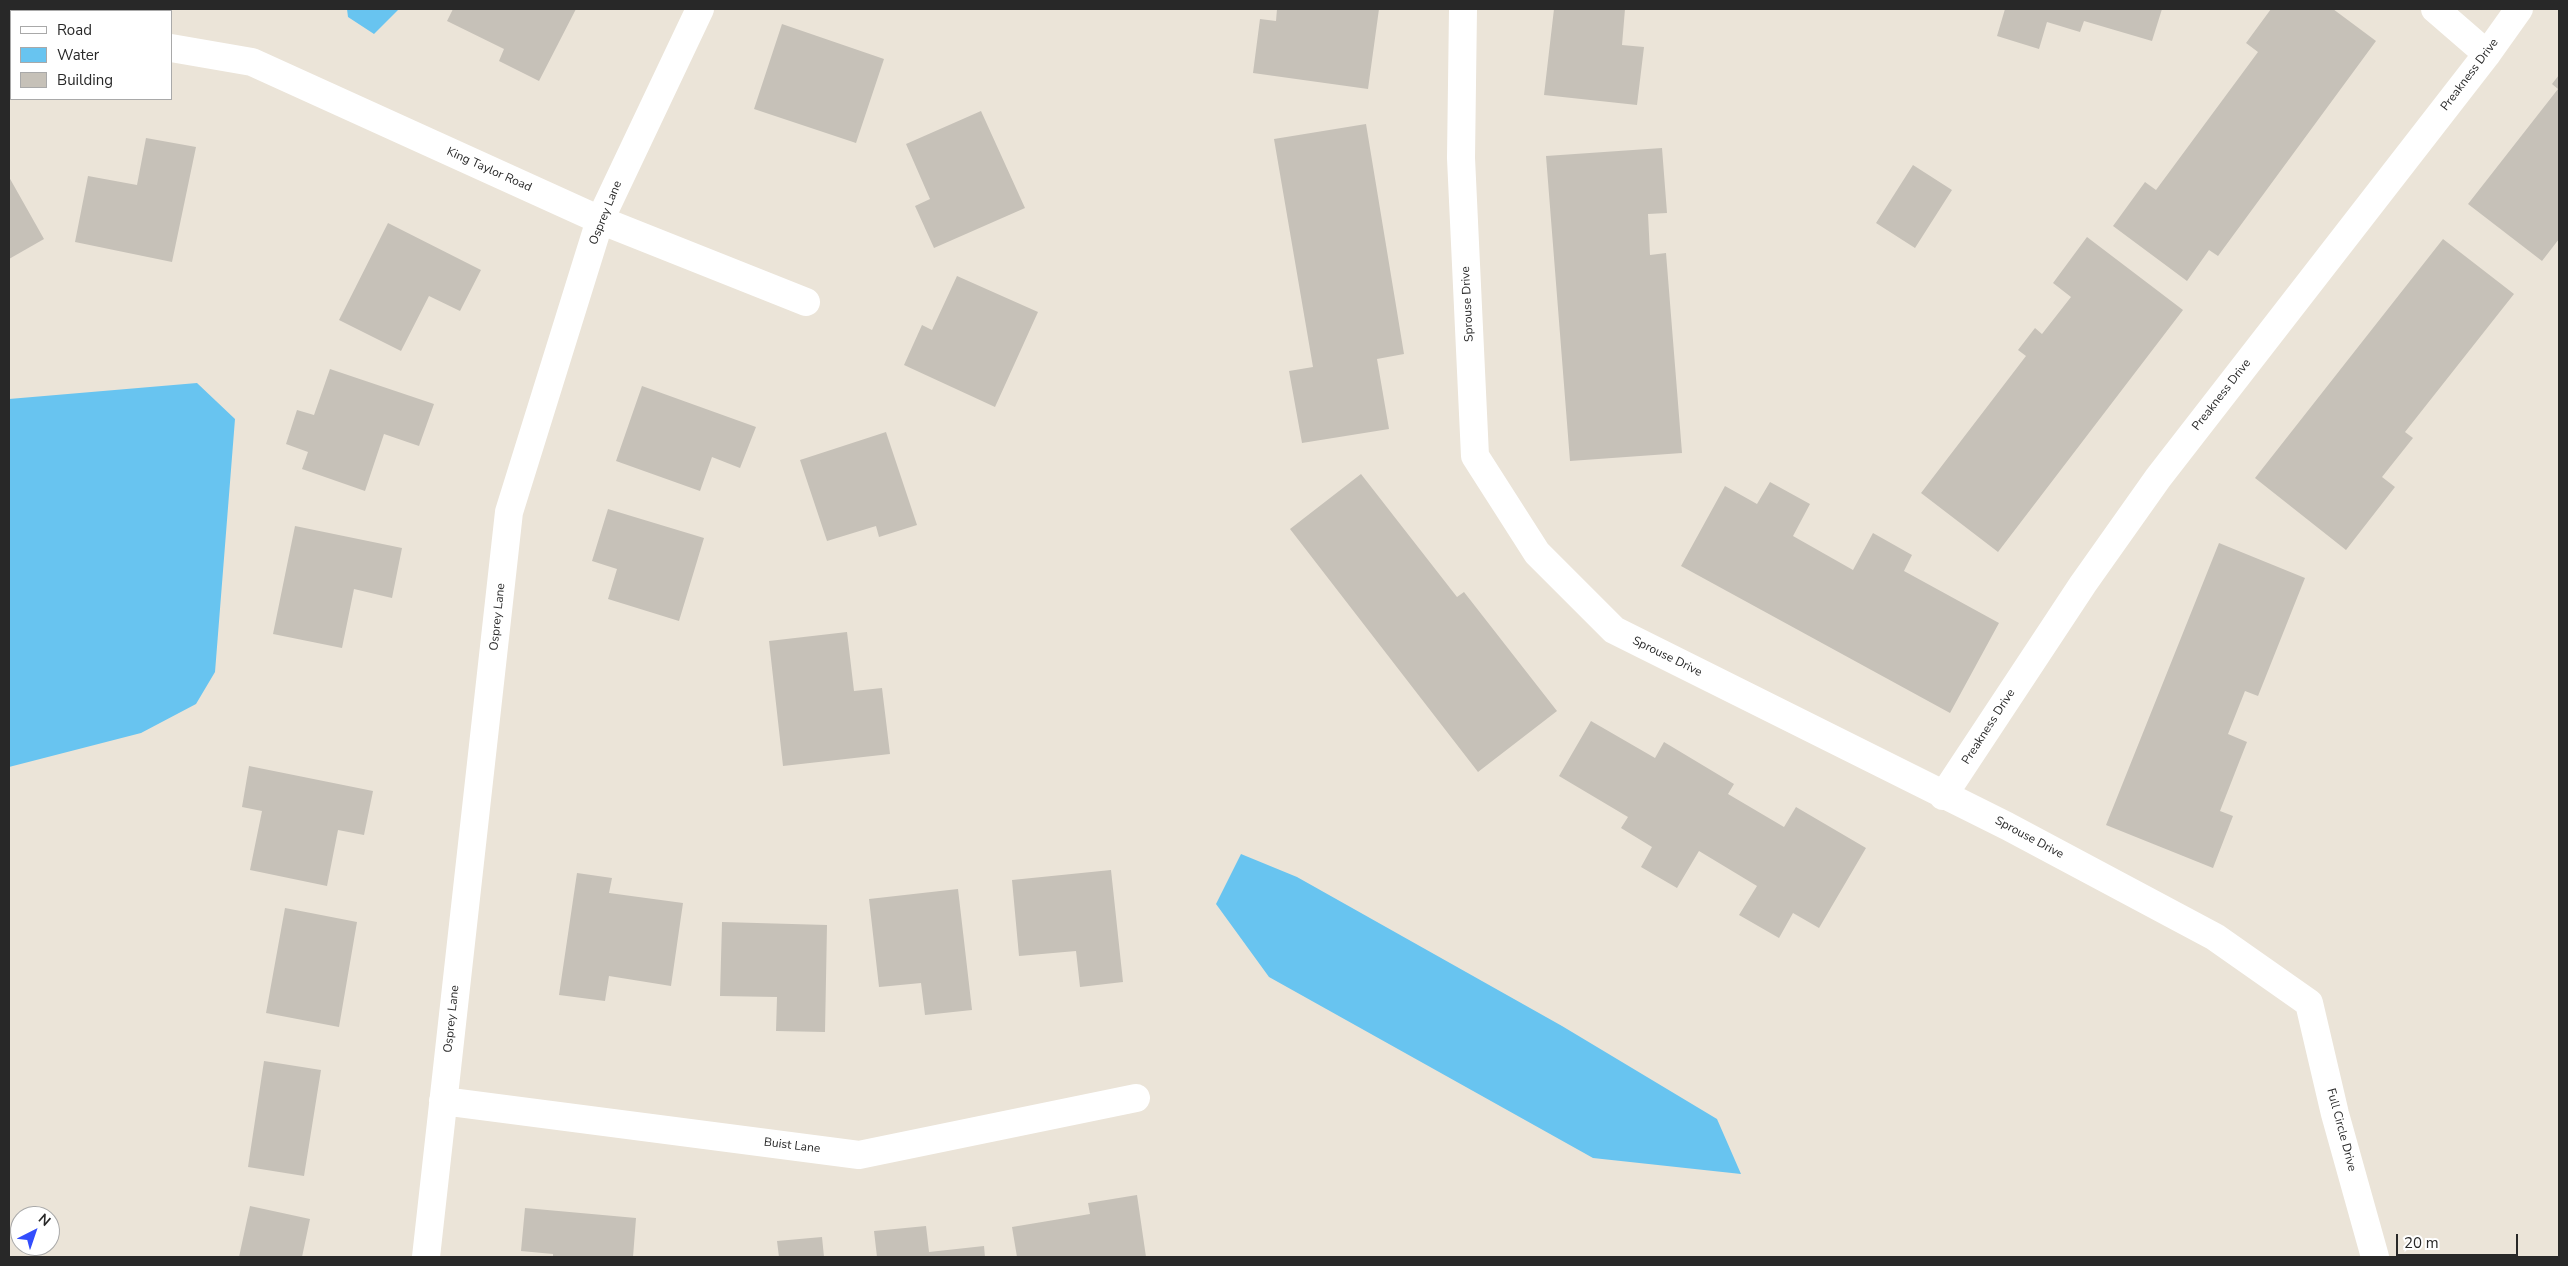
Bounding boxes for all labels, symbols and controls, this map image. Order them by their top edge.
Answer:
legend [10,10,172,100]
text: Road [57,20,92,40]
street label: Preakness Drive [2438,36,2502,114]
text: Water [57,45,99,65]
text: Building [57,70,113,90]
street label: King Taylor Road [444,145,534,195]
street label: Osprey Lane [587,179,625,247]
street label: Sprouse Drive [1459,266,1477,342]
street label: Preakness Drive [2190,356,2254,434]
street label: Osprey Lane [487,583,509,651]
street label: Sprouse Drive [1630,634,1704,680]
street label: Preakness Drive [1959,687,2019,767]
street label: Sprouse Drive [1992,814,2066,862]
street label: Osprey Lane [441,985,463,1053]
street label: Full Circle Drive [2323,1087,2359,1173]
street label: Buist Lane [763,1135,821,1157]
north arrow [10,1206,60,1256]
text: N [34,1209,55,1231]
scale bar [2398,1224,2520,1256]
text: 20 m [2404,1233,2439,1253]

